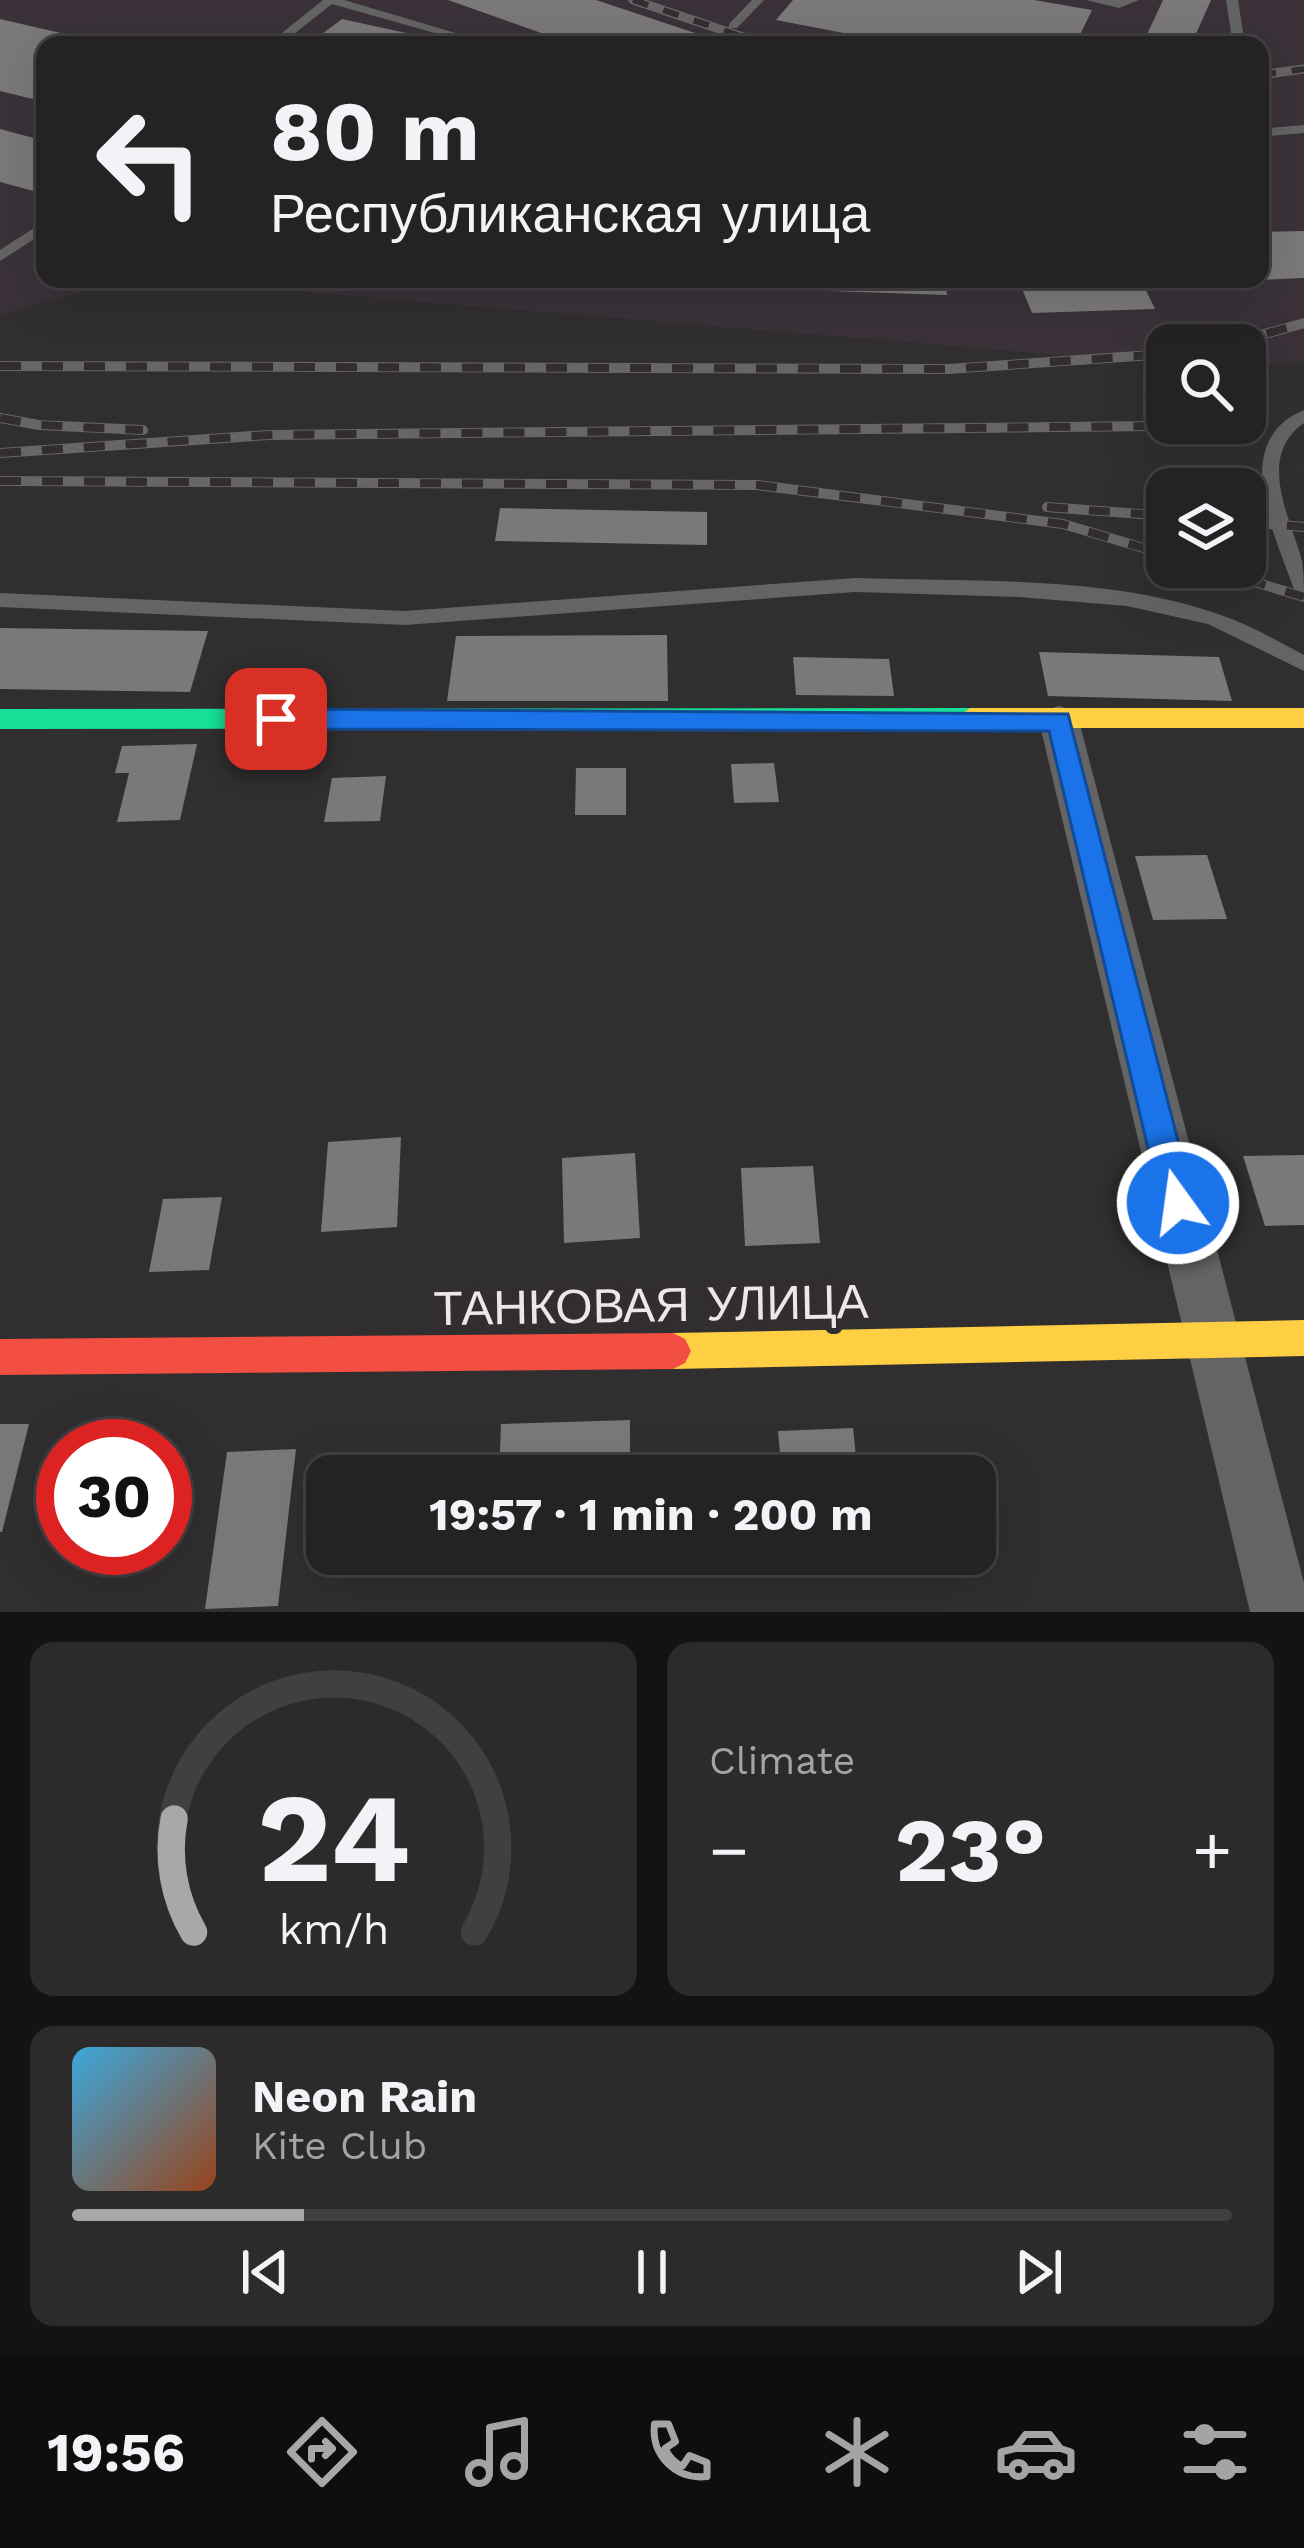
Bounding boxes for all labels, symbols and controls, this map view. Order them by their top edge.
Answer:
text: 80 m [270,82,480,180]
icon: left [72,84,228,240]
text: Республиканская улица [270,182,870,245]
map controls [1146,324,1266,588]
button: search [1146,324,1266,444]
button: layers [1146,468,1266,588]
pin [225,668,327,770]
icon: arrive [243,686,309,752]
position arrow [1115,1140,1241,1266]
street label: ТАНКОВАЯ УЛИЦА [433,1273,869,1337]
speed limit sign: 30 [36,1419,192,1575]
text: 19:57 · 1 min · 200 m [429,1488,873,1541]
text: Climate [709,1738,855,1783]
text: 24 [257,1765,410,1911]
text: 23° [895,1797,1046,1903]
text: − [709,1812,749,1889]
text: + [1192,1812,1232,1889]
text: km/h [278,1904,389,1954]
text: Neon Rain [252,2070,477,2123]
text: Kite Club [252,2123,427,2168]
icon: previous [232,2239,298,2305]
icon: pause [619,2239,685,2305]
icon: next [1006,2239,1072,2305]
icon: directions [280,2410,364,2494]
icon: music [458,2410,542,2494]
icon: phone [637,2410,721,2494]
icon: climate [815,2410,899,2494]
icon: car [994,2410,1078,2494]
icon: filters [1173,2410,1257,2494]
text: 19:56 [47,2421,185,2484]

